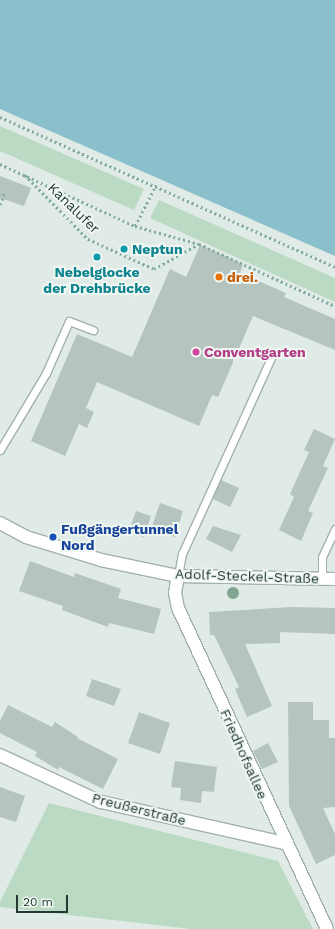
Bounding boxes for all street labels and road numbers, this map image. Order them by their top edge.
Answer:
street label: Kanalufer [45,179,103,237]
street label: Adolf-Steckel-Straße [175,565,319,587]
street label: Friedhofsallee [217,706,271,802]
street label: Preußerstraße [90,789,188,829]

